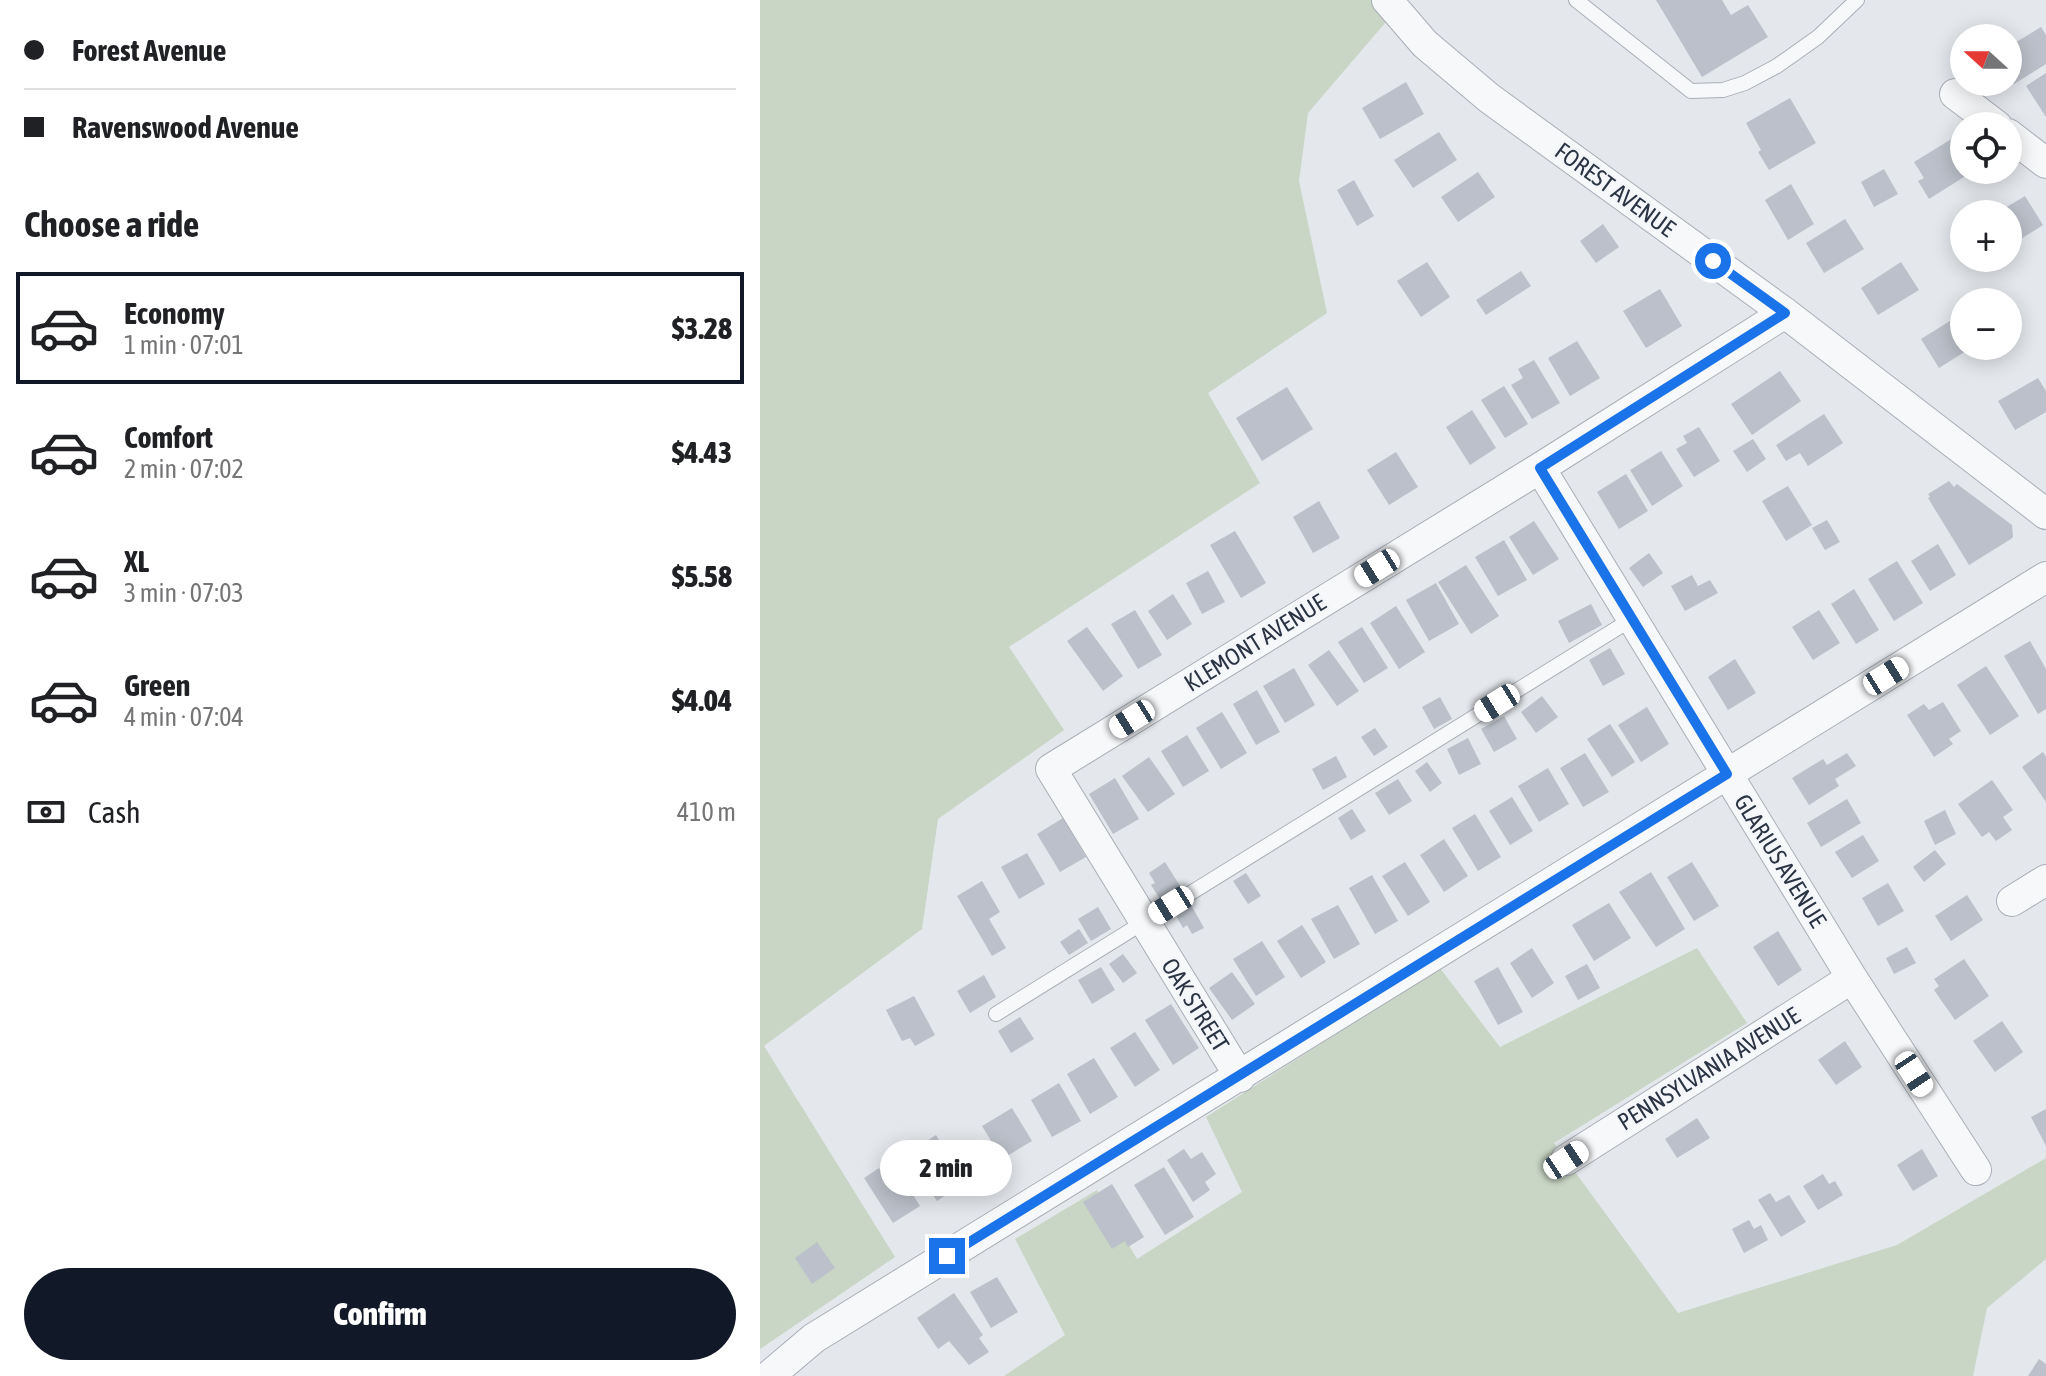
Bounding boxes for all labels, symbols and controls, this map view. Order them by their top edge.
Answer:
north arrow [1950,24,2022,96]
map controls [1950,24,2022,360]
text: Forest Avenue [72,33,226,67]
text: Ravenswood Avenue [72,110,299,144]
button: locate [1950,112,2022,184]
street label: FOREST AVENUE [1550,137,1681,242]
button: + [1950,200,2022,272]
text: Choose a ride [24,203,199,245]
route start [1695,243,1731,279]
button: − [1950,288,2022,360]
icon: car [28,292,100,364]
text: Economy [124,296,225,330]
text: $3.28 [672,311,732,345]
text: 1 min · 07:01 [124,330,244,360]
icon: car [28,416,100,488]
text: Comfort [124,420,213,454]
text: $4.43 [672,435,732,469]
text: 2 min · 07:02 [124,454,244,484]
icon: car [28,540,100,612]
text: XL [124,544,149,578]
car [1350,545,1404,591]
text: $5.58 [672,559,732,593]
text: 3 min · 07:03 [124,578,244,608]
street label: KLEMONT AVENUE [1179,588,1330,697]
car [1859,653,1913,699]
icon: car [28,664,100,736]
text: Green [124,668,190,702]
car [1470,680,1524,726]
text: $4.04 [672,683,732,717]
car [1105,696,1159,742]
text: 4 min · 07:04 [124,702,244,732]
street label: GLARIUS AVENUE [1729,789,1832,932]
icon: cash [24,790,68,834]
text: Cash [88,795,141,829]
text: 410 m [677,797,736,827]
car [1144,882,1198,928]
street label: OAK STREET [1156,953,1235,1057]
street label: PENNSYLVANIA AVENUE [1613,1002,1805,1135]
car [1891,1047,1937,1101]
car [1539,1137,1593,1183]
callout: 2 min [881,1140,1013,1196]
text: 2 min [919,1153,973,1183]
route end [929,1238,965,1274]
button: Confirm [24,1268,736,1360]

